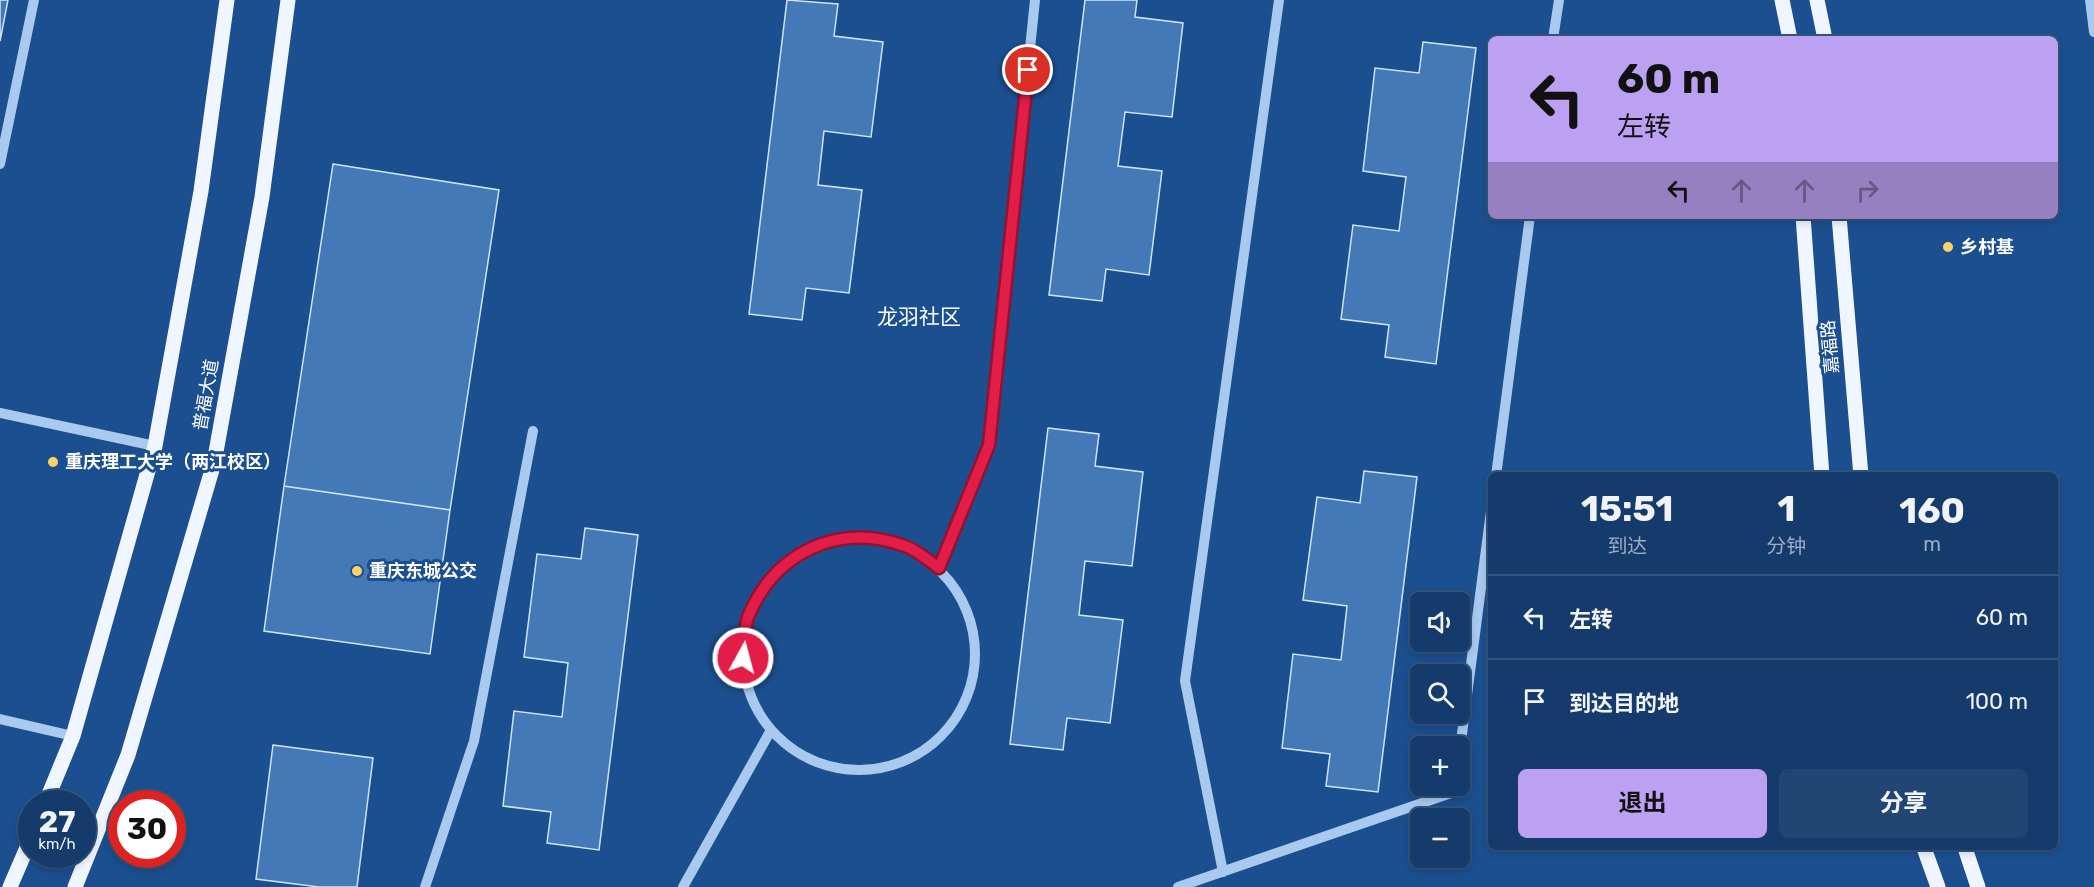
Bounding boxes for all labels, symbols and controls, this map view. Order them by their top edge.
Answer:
pin [1002,44,1053,95]
icon: arrive [1011,53,1044,86]
text: 60 m [1617,54,1720,104]
icon: left [1518,60,1596,138]
text: 左转 [1617,111,1671,143]
icon: left [1662,174,1695,207]
icon: ahead [1725,174,1758,207]
icon: ahead [1788,174,1821,207]
icon: right [1851,174,1884,207]
place label: 乡村基 [1960,236,2014,258]
marker: 乡村基 [1941,240,1955,254]
district label: 龙羽社区 [877,304,961,329]
street label: 嘉福路 [1817,319,1843,375]
street label: 普福大道 [189,358,223,432]
place label: 重庆理工大学（两江校区） [65,451,281,473]
marker: 重庆理工大学（两江校区） [46,455,60,469]
text: 15:51 [1581,487,1673,530]
text: 1 [1777,487,1795,530]
text: 160 [1899,489,1965,532]
text: m [1923,532,1941,556]
text: 到达 [1607,534,1647,558]
text: 分钟 [1766,534,1806,558]
place label: 重庆东城公交 [369,560,477,582]
marker: 重庆东城公交 [350,564,364,578]
map controls [1410,592,1470,868]
button: sound [1410,592,1470,652]
icon: left [1518,601,1551,634]
text: 60 m [1976,604,2028,631]
text: 左转 [1569,606,1613,633]
position arrow [711,626,775,690]
button: search [1410,664,1470,724]
icon: arrive [1518,685,1551,718]
text: 100 m [1966,688,2028,715]
text: 到达目的地 [1569,690,1679,717]
button: + [1410,736,1470,796]
button: 退出 [1518,769,1767,838]
button: 分享 [1779,769,2028,838]
speed limit sign: 30 [108,790,186,868]
text: 27 [39,804,75,840]
button: − [1410,808,1470,868]
text: km/h [38,835,76,853]

